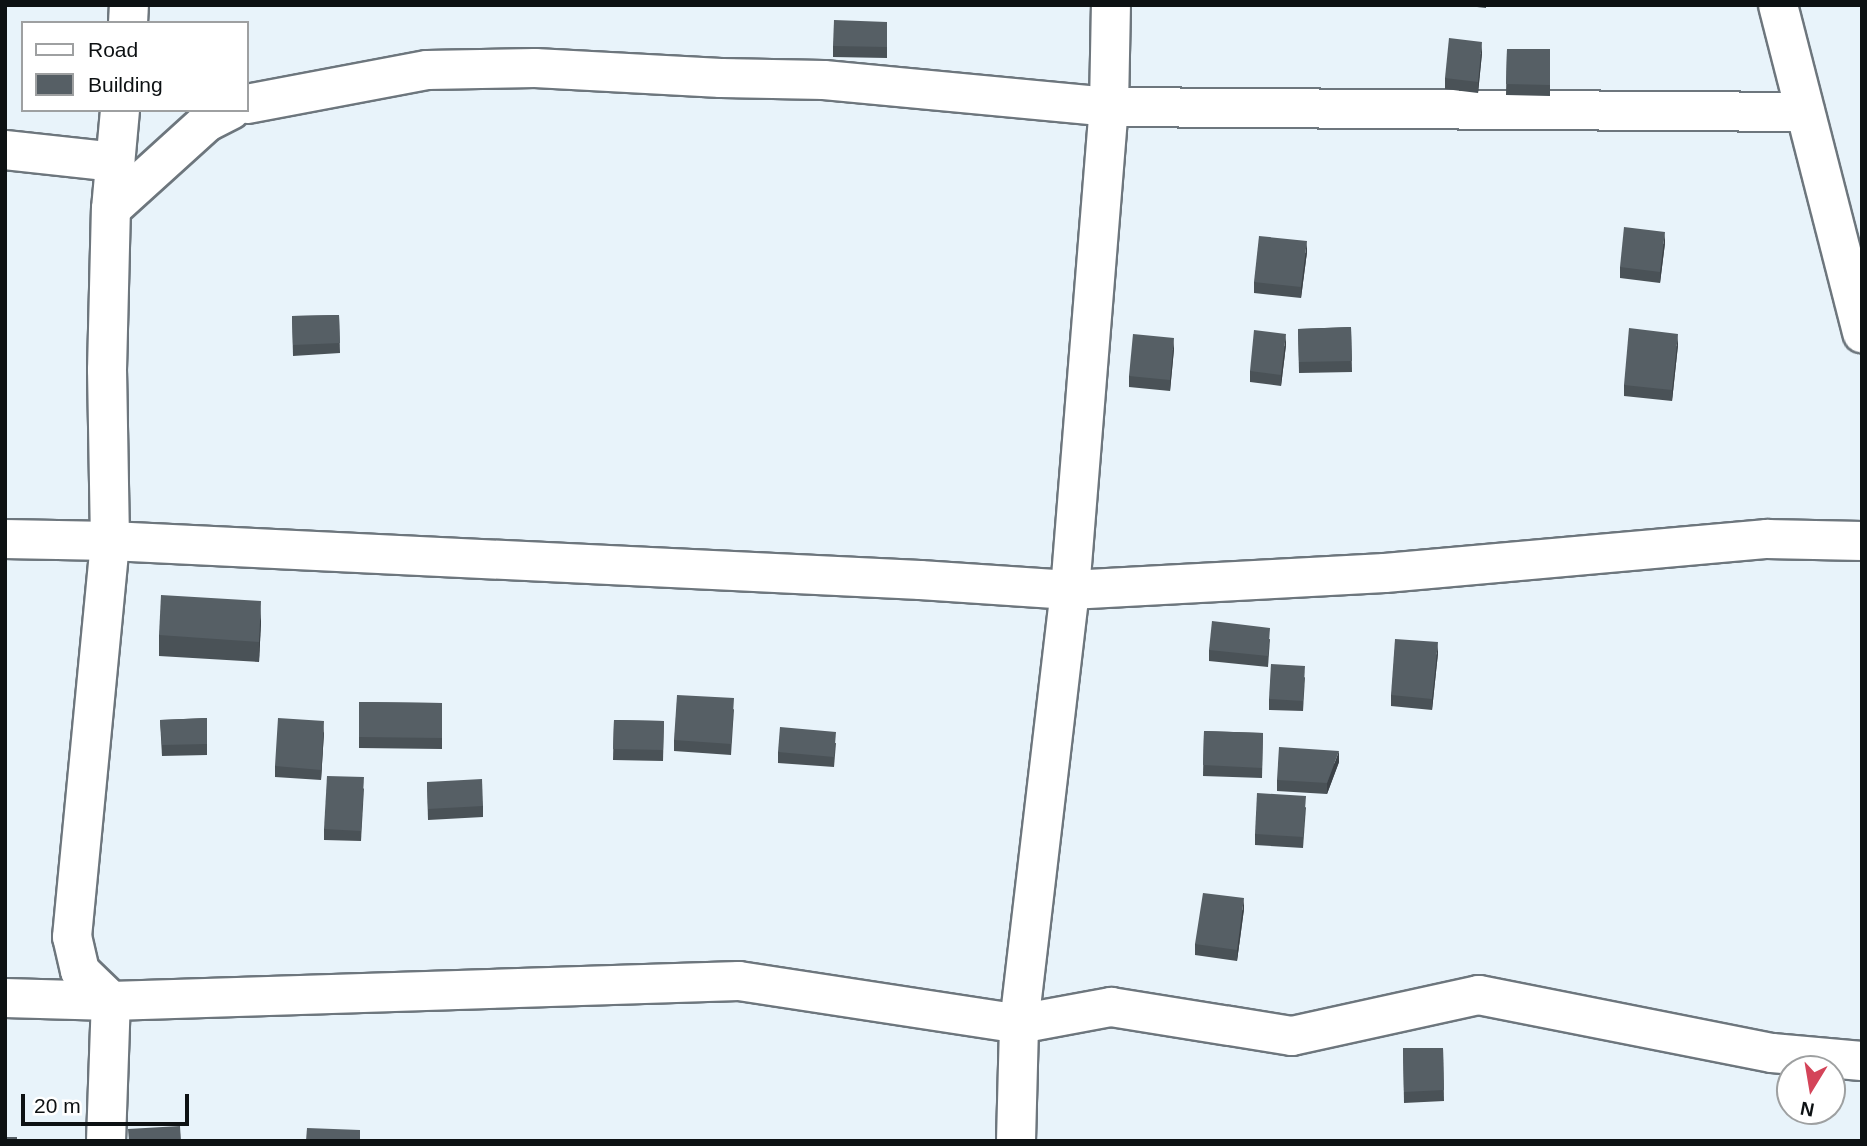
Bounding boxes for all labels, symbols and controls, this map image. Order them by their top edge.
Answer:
legend [21,21,248,112]
text: Road [88,38,138,61]
text: Building [88,73,163,96]
north arrow [1776,1055,1846,1125]
scale bar [24,1080,192,1124]
text: 20 m [34,1094,81,1117]
text: N [1799,1098,1816,1121]

